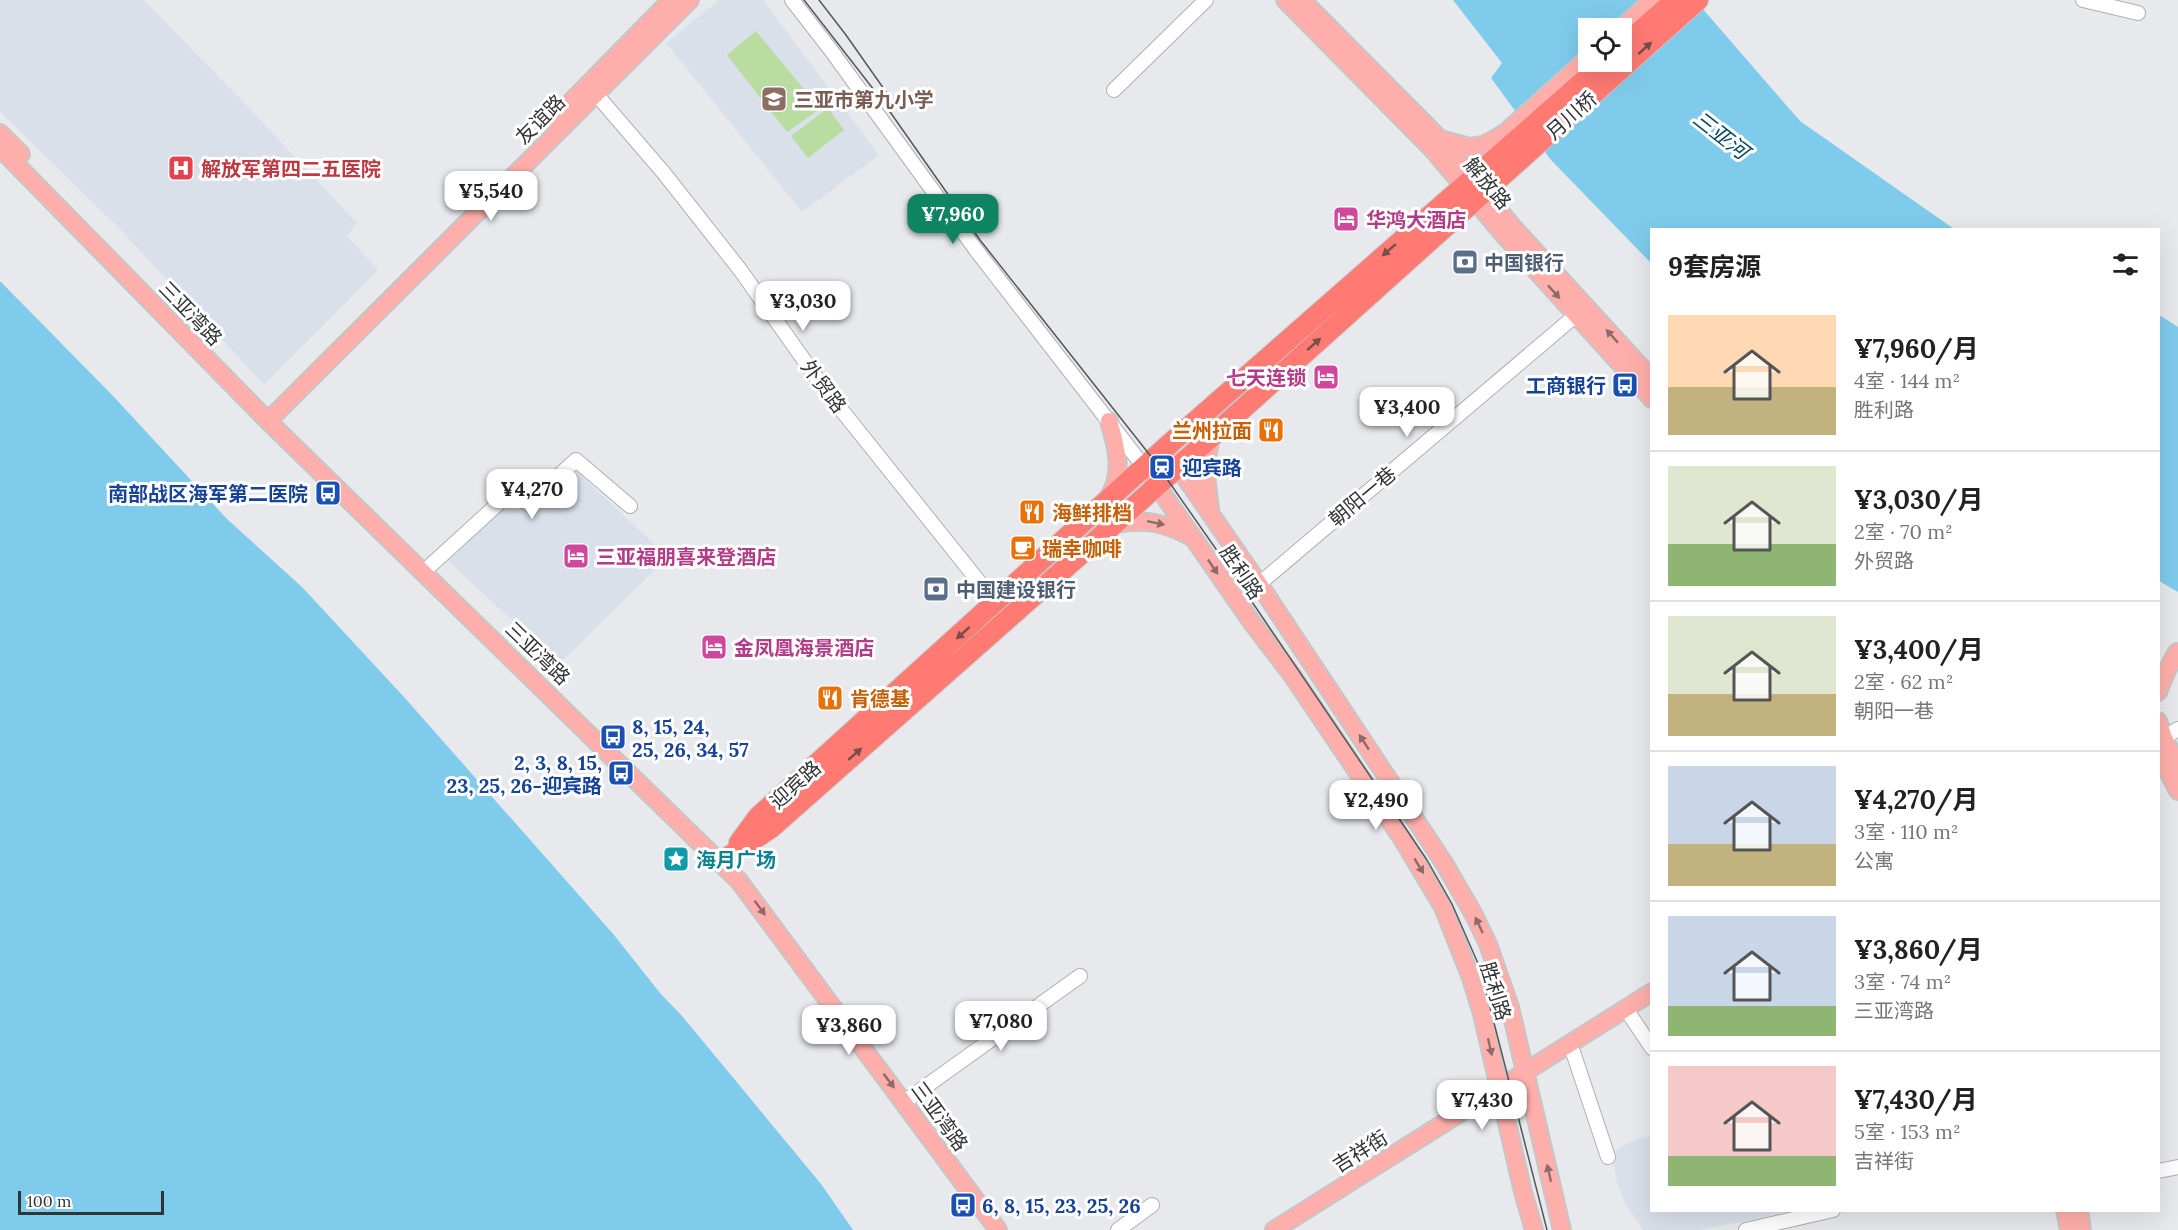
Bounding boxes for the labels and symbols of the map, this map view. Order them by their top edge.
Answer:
one-way arrow [1637,42,1652,55]
school or university icon: 三亚市第九小学 [759,84,789,114]
street label: 月川桥 [1540,86,1602,144]
place label: 三亚市第九小学 [794,87,934,112]
street label: 友谊路 [510,89,570,149]
water label: 三亚河 [1688,105,1757,167]
street label: 解放路 [1459,152,1517,214]
hospital icon: 解放军第四二五医院 [166,153,196,183]
place label: 解放军第四二五医院 [201,156,381,181]
pin: ¥5,540 [442,171,540,222]
pin: ¥7,960 [904,194,1002,245]
hotel icon: 华鸿大酒店 [1331,204,1361,234]
place label: 华鸿大酒店 [1366,207,1466,232]
one-way arrow [1382,243,1397,256]
bank icon: 中国银行 [1450,247,1480,277]
place label: 中国银行 [1484,250,1564,275]
street label: 三亚湾路 [154,276,228,350]
pin: ¥3,030 [754,281,852,332]
one-way arrow [1547,284,1560,299]
one-way arrow [1606,329,1619,344]
one-way arrow [1306,337,1321,351]
street label: 外贸路 [796,355,852,417]
hotel icon: 七天连锁 [1311,362,1341,392]
place label: 七天连锁 [1226,365,1307,390]
bus stop icon: 工商银行 [1610,370,1640,400]
place label: 工商银行 [1526,373,1606,398]
pin: ¥3,400 [1358,387,1456,438]
restaurant icon: 兰州拉面 [1256,415,1286,445]
place label: 兰州拉面 [1172,418,1252,443]
station icon: 迎宾路 [1147,452,1177,482]
place label: 迎宾路 [1182,455,1242,480]
street label: 朝阳一巷 [1323,461,1401,531]
pin: ¥4,270 [483,469,581,520]
bus stop icon: 南部战区海军第二医院 [313,478,343,508]
place label: 南部战区海军第二医院 [108,481,308,506]
restaurant icon: 海鲜排档 [1017,497,1047,527]
place label: 海鲜排档 [1052,500,1132,525]
one-way arrow [1147,519,1166,528]
cafe icon: 瑞幸咖啡 [1008,533,1038,563]
place label: 瑞幸咖啡 [1042,536,1122,561]
street label: 胜利路 [1215,540,1269,604]
hotel icon: 三亚福朋喜来登酒店 [561,541,591,571]
place label: 三亚福朋喜来登酒店 [596,544,776,569]
one-way arrow [1208,559,1219,575]
bank icon: 中国建设银行 [921,574,951,604]
place label: 中国建设银行 [956,577,1076,602]
street label: 三亚湾路 [501,616,575,690]
one-way arrow [955,626,970,640]
hotel icon: 金凤凰海景酒店 [699,632,729,662]
place label: 金凤凰海景酒店 [734,635,874,660]
restaurant icon: 肯德基 [815,683,845,713]
place label: 肯德基 [850,686,910,711]
place label: 8, 15, 24, 25, 26, 34, 57 [632,714,749,762]
bus stop icon: 8, 15, 24, 25, 26, 34, 57 [598,722,628,752]
one-way arrow [1359,734,1370,751]
one-way arrow [847,748,862,761]
place label: 2, 3, 8, 15, 23, 25, 26-迎宾路 [447,750,602,798]
street label: 迎宾路 [764,755,826,813]
bus stop icon: 2, 3, 8, 15, 23, 25, 26-迎宾路 [606,758,636,788]
pin: ¥2,490 [1327,780,1425,831]
place icon: 海月广场 [661,844,691,874]
place label: 海月广场 [696,847,776,872]
one-way arrow [1413,858,1424,874]
one-way arrow [753,900,766,916]
one-way arrow [1474,917,1483,934]
street label: 胜利路 [1475,959,1517,1023]
pin: ¥7,080 [952,1001,1050,1052]
pin: ¥3,860 [800,1005,898,1056]
one-way arrow [1485,1037,1495,1056]
one-way arrow [882,1074,894,1089]
street label: 三亚湾路 [906,1076,974,1156]
pin: ¥7,430 [1433,1080,1531,1131]
street label: 吉祥街 [1328,1125,1392,1177]
one-way arrow [1543,1164,1553,1182]
scale bar [18,1188,164,1216]
bus stop icon: 6, 8, 15, 23, 25, 26 [948,1190,978,1220]
place label: 6, 8, 15, 23, 25, 26 [982,1193,1141,1218]

